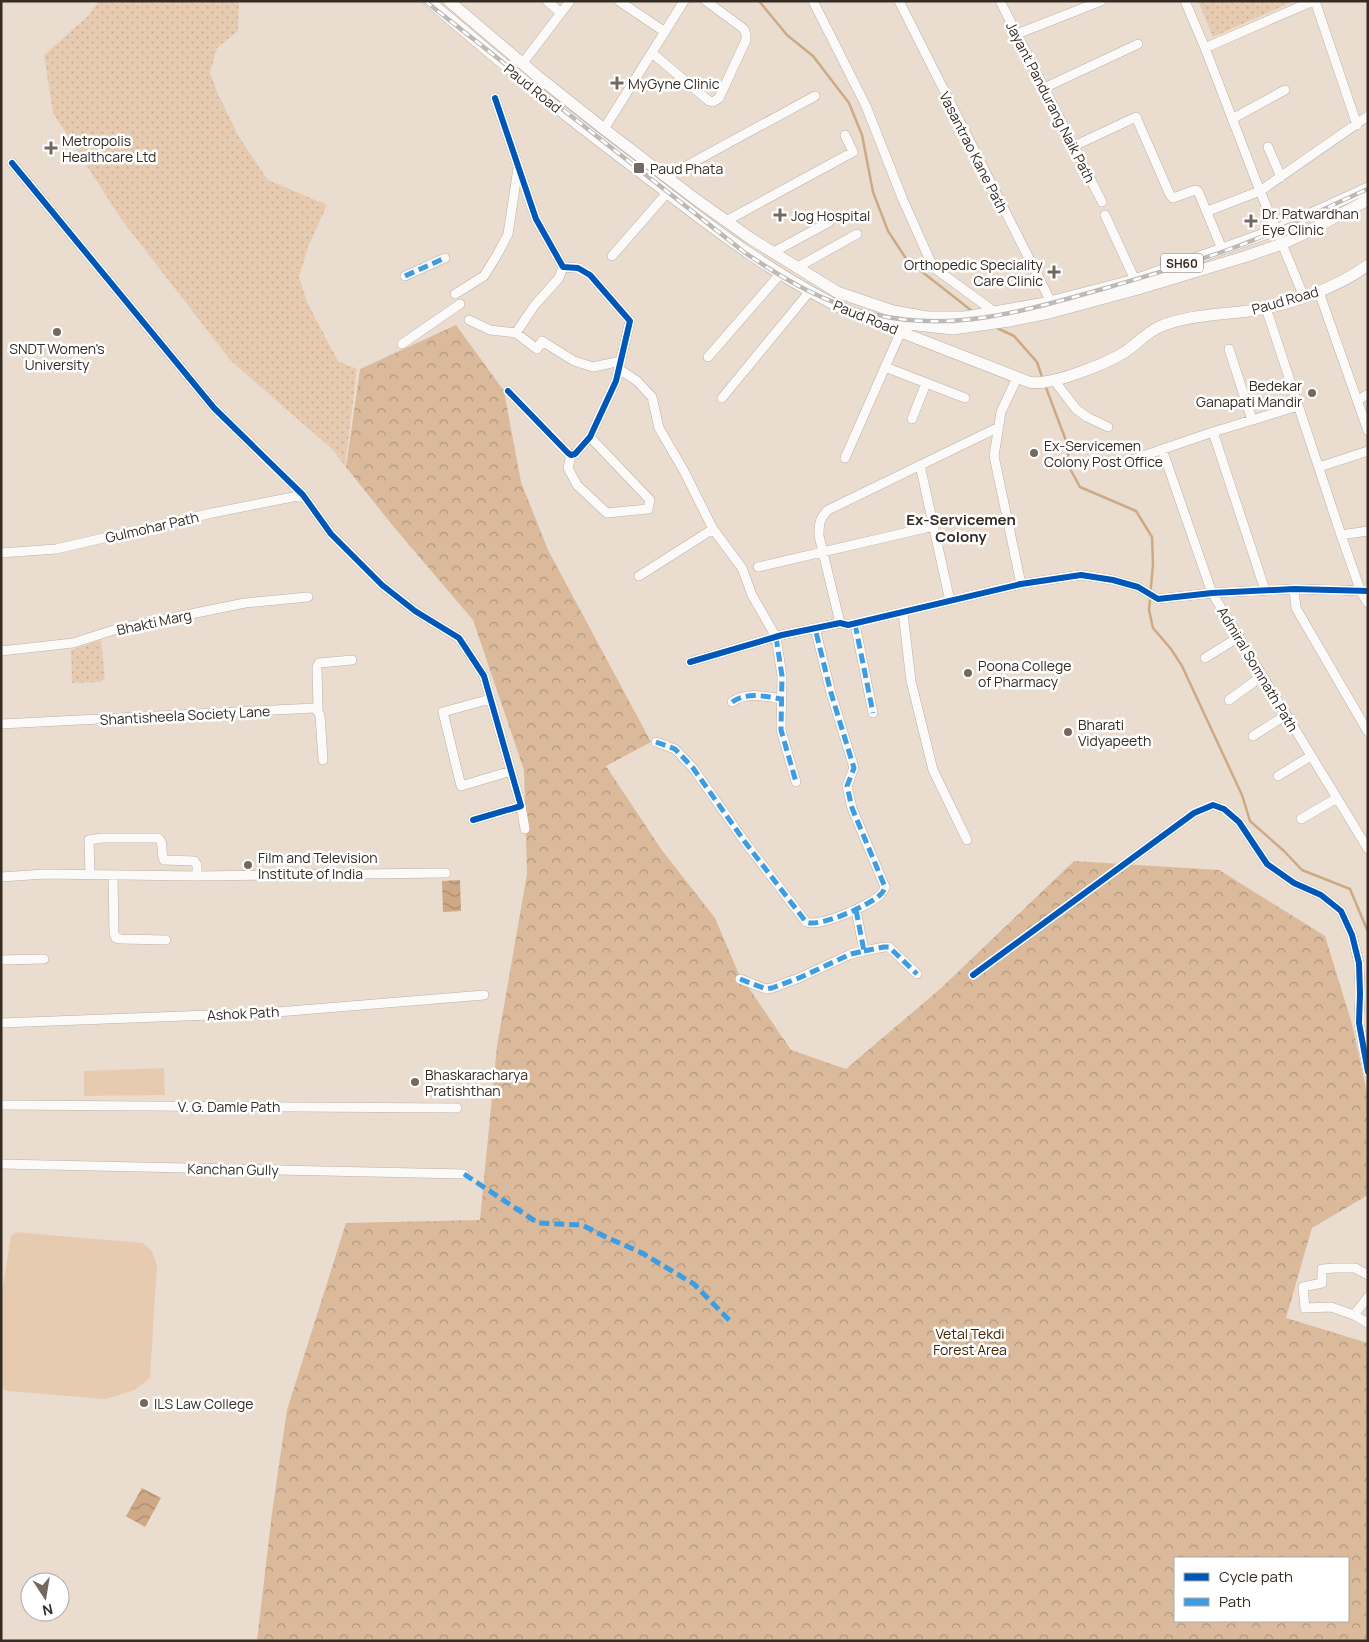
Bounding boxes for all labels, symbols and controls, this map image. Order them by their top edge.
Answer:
street label: Jayant Pandurang Naik Path [1002,18,1100,186]
street label: Paud Road [500,59,566,117]
place label: MyGyne Clinic [628,74,720,93]
marker: MyGyne Clinic [610,76,624,90]
street label: Vasantrao Kane Path [935,88,1013,216]
place label: Metropolis Healthcare Ltd [62,131,156,166]
marker: Metropolis Healthcare Ltd [44,141,58,155]
place label: Paud Phata [650,159,723,178]
marker: Paud Phata [632,161,646,175]
place label: Dr. Patwardhan Eye Clinic [1262,204,1359,239]
place label: Jog Hospital [791,206,870,225]
marker: Jog Hospital [773,208,787,222]
marker: Dr. Patwardhan Eye Clinic [1244,214,1258,228]
road number: SH60 [1161,254,1203,272]
place label: Orthopedic Speciality Care Clinic [904,255,1044,290]
marker: Orthopedic Speciality Care Clinic [1047,265,1061,279]
street label: Paud Road [1249,281,1321,319]
street label: Paud Road [831,295,901,339]
marker: SNDT Women's University [51,326,63,338]
place label: SNDT Women's University [9,339,105,374]
place label: Bedekar Ganapati Mandir [1196,376,1302,411]
marker: Bedekar Ganapati Mandir [1306,387,1318,399]
place label: Ex-Servicemen Colony Post Office [1044,436,1163,471]
marker: Ex-Servicemen Colony Post Office [1028,447,1040,459]
street label: Gulmohar Path [103,507,201,547]
district label: Ex-Servicemen Colony [906,509,1016,547]
street label: Admiral Somnath Path [1213,603,1303,735]
street label: Bhakti Marg [115,605,193,639]
place label: Poona College of Pharmacy [978,656,1071,691]
marker: Poona College of Pharmacy [962,667,974,679]
street label: Shantisheela Society Lane [99,701,271,729]
place label: Bharati Vidyapeeth [1078,715,1151,750]
marker: Bharati Vidyapeeth [1062,726,1074,738]
place label: Film and Television Institute of India [258,848,378,883]
marker: Film and Television Institute of India [242,859,254,871]
street label: Ashok Path [206,1002,280,1024]
place label: Bhaskaracharya Pratishthan [425,1065,528,1100]
marker: Bhaskaracharya Pratishthan [409,1076,421,1088]
street label: V. G. Damle Path [178,1097,280,1116]
street label: Kanchan Gully [187,1159,279,1179]
park label: Vetal Tekdi Forest Area [933,1324,1007,1359]
place label: ILS Law College [154,1394,254,1413]
marker: ILS Law College [138,1397,150,1409]
legend [1174,1557,1349,1622]
text: Cycle path [1219,1566,1293,1587]
north arrow [20,1572,70,1622]
text: Path [1219,1591,1251,1612]
text: N [41,1600,55,1621]

